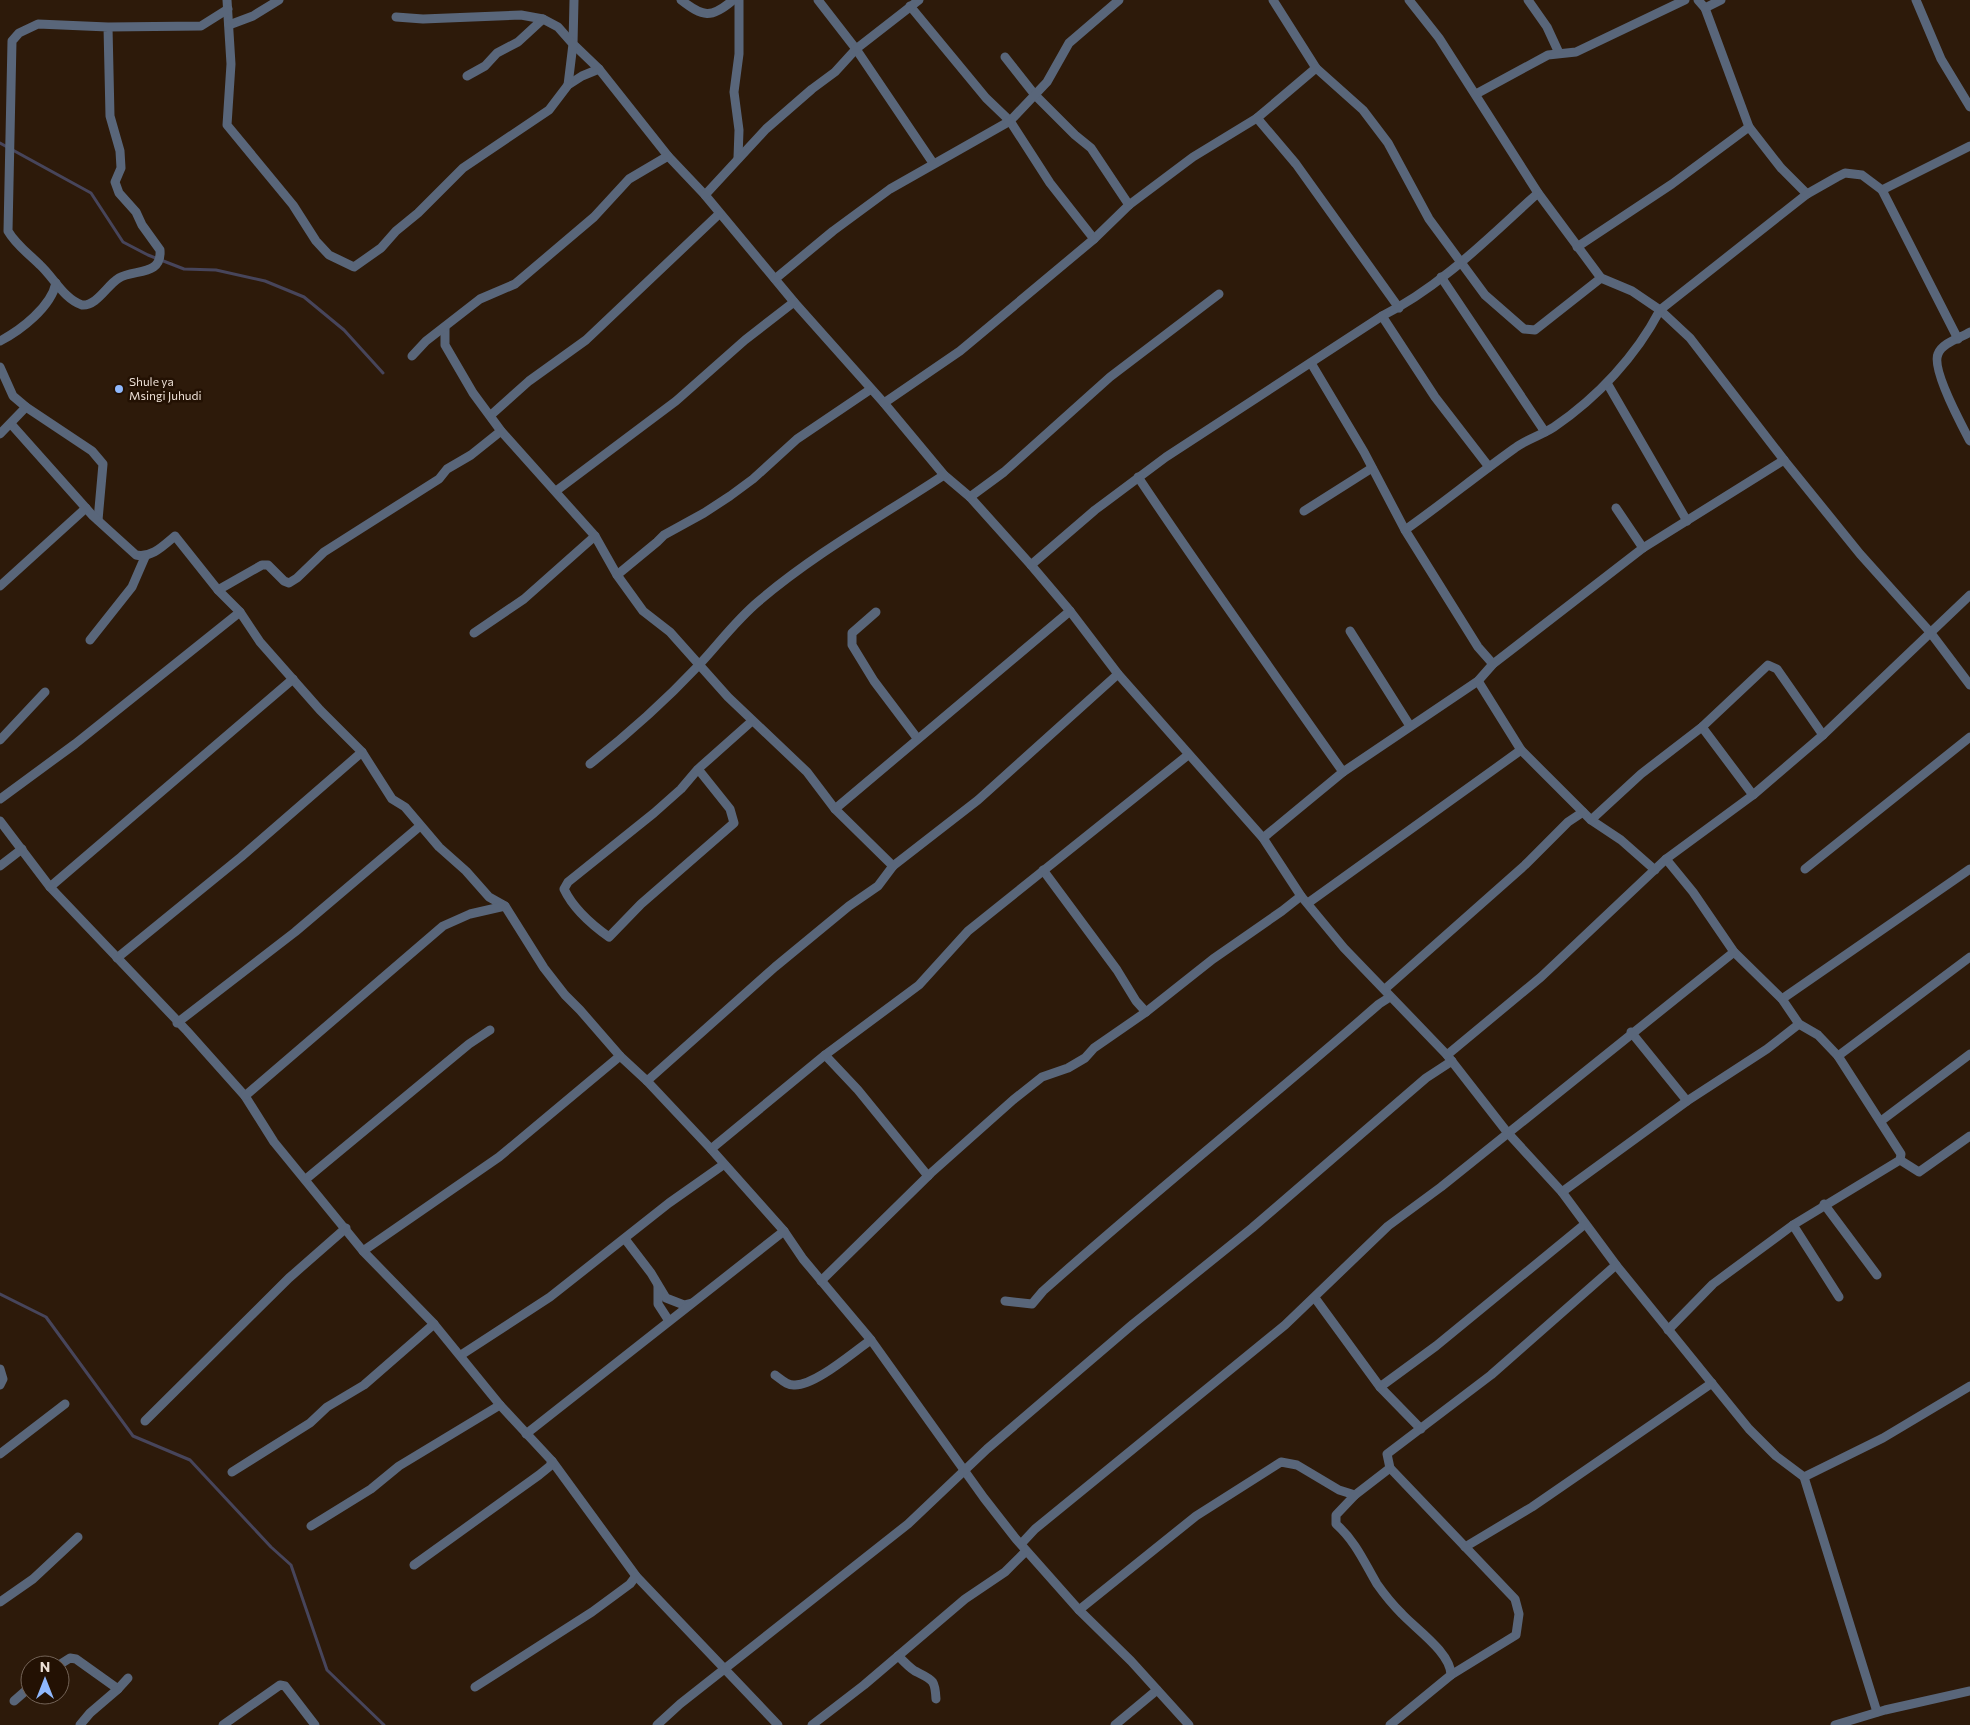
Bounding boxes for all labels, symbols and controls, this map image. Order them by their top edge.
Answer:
place label: Shule ya Msingi Juhudi [129,374,202,403]
marker: Shule ya Msingi Juhudi [113,383,125,395]
north arrow [20,1655,70,1705]
text: N [40,1658,50,1675]

